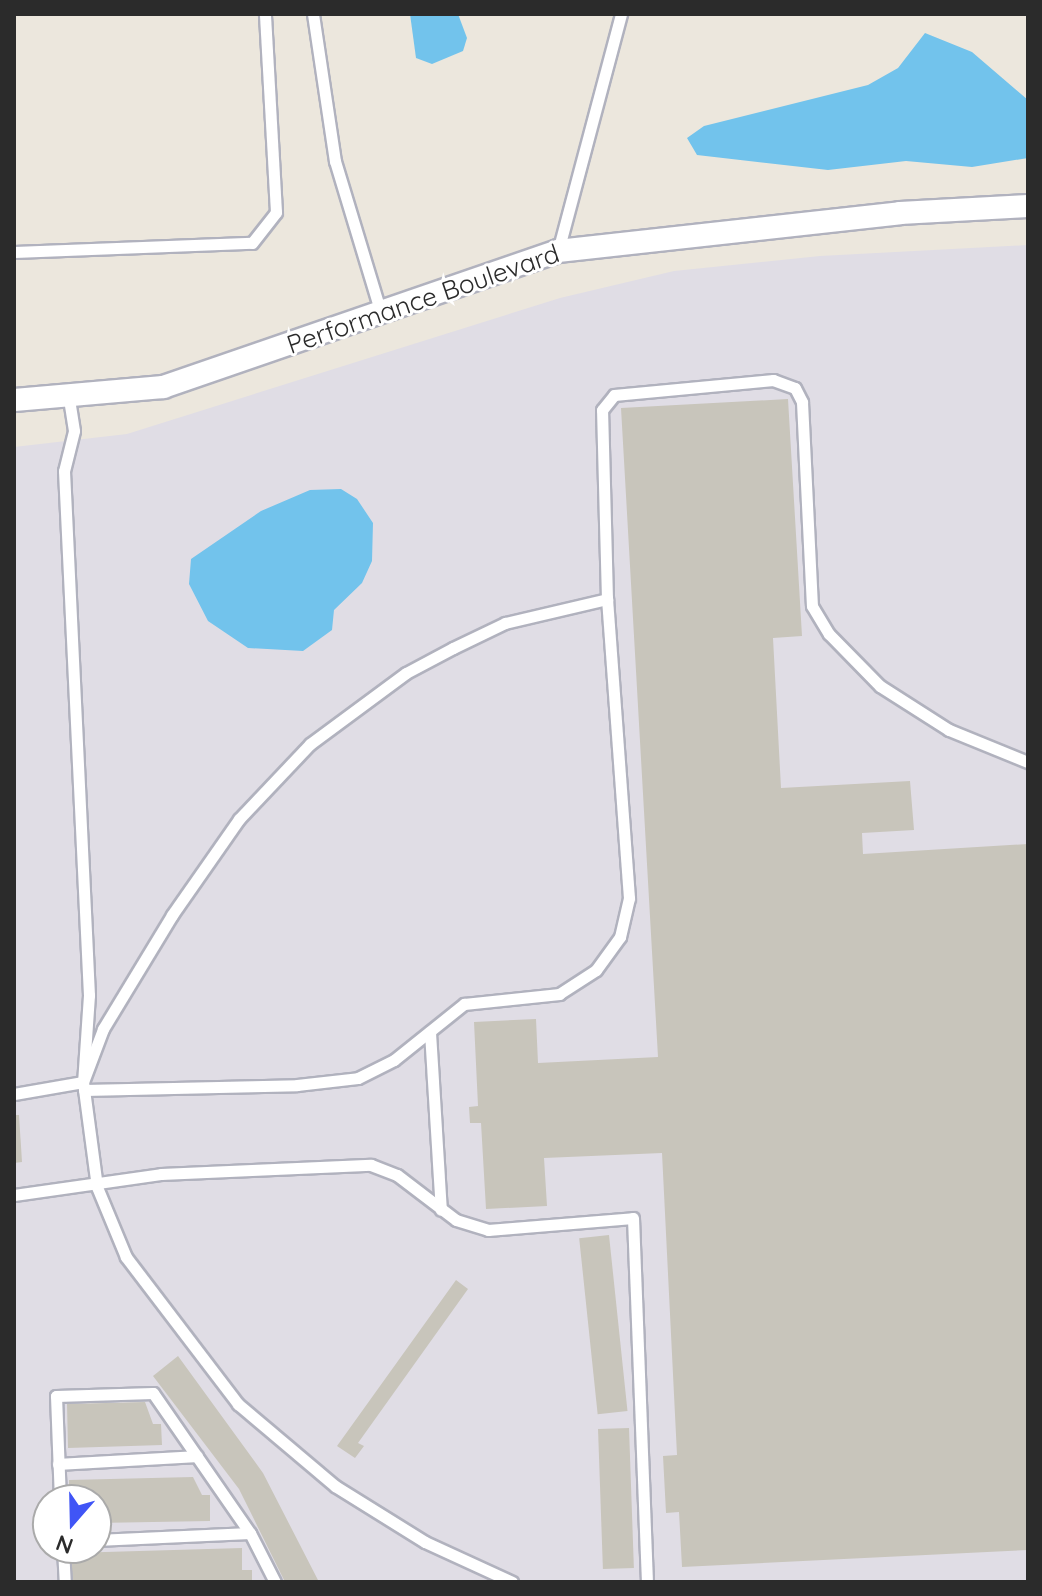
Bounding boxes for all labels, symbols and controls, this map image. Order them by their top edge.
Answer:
street label: Performance Boulevard [283,238,563,360]
north arrow [32,1484,112,1564]
text: N [52,1529,77,1561]

